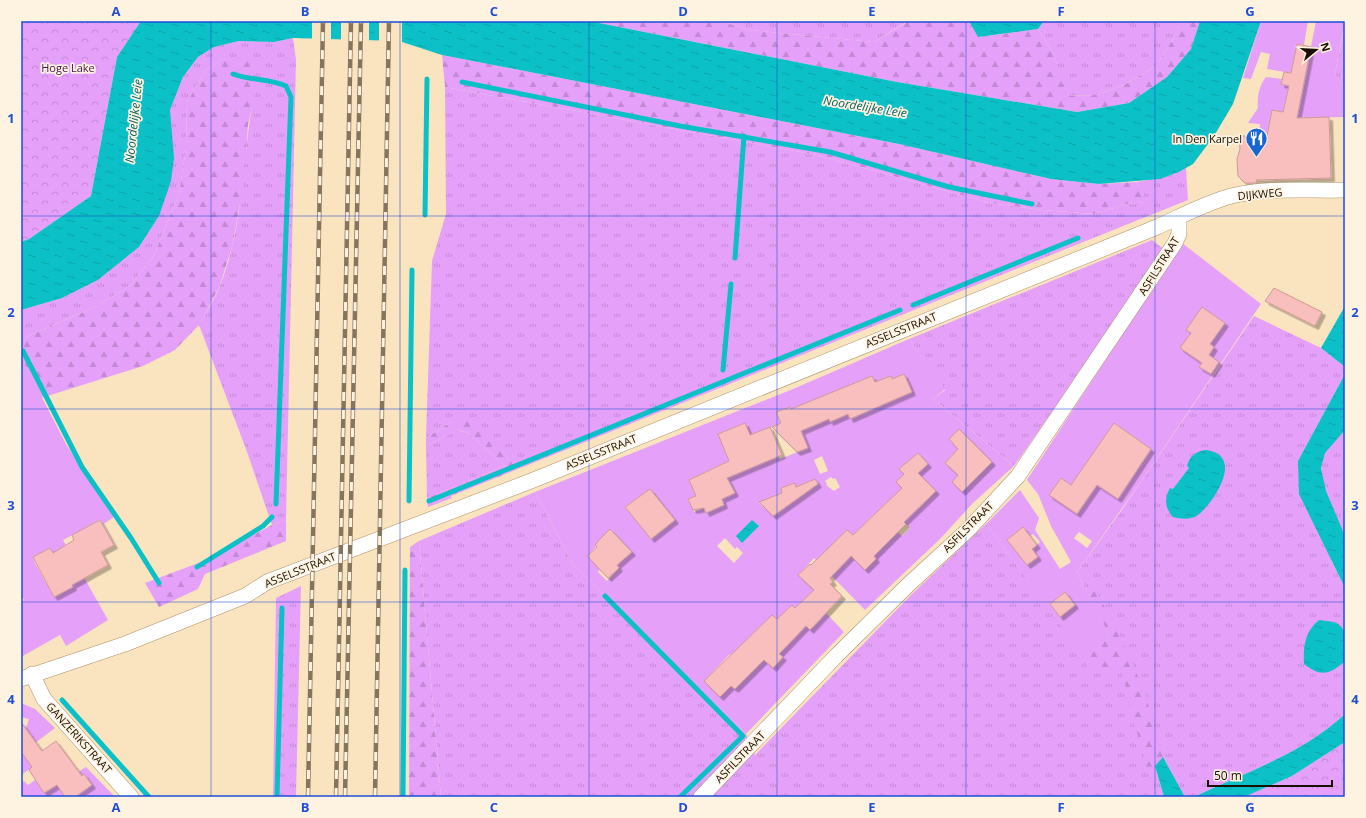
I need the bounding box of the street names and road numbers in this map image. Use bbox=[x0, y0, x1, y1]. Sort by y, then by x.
street label: DIJKWEG bbox=[1237, 184, 1283, 203]
street label: ASFILSTRAAT bbox=[1135, 234, 1183, 298]
street label: ASSELSSTRAAT bbox=[863, 308, 939, 351]
street label: ASSELSSTRAAT bbox=[563, 430, 639, 473]
street label: ASFILSTRAAT bbox=[939, 498, 996, 555]
street label: ASSELSSTRAAT bbox=[262, 548, 338, 591]
street label: GANZERIKSTRAAT bbox=[43, 699, 115, 777]
street label: ASFILSTRAAT bbox=[711, 728, 768, 786]

